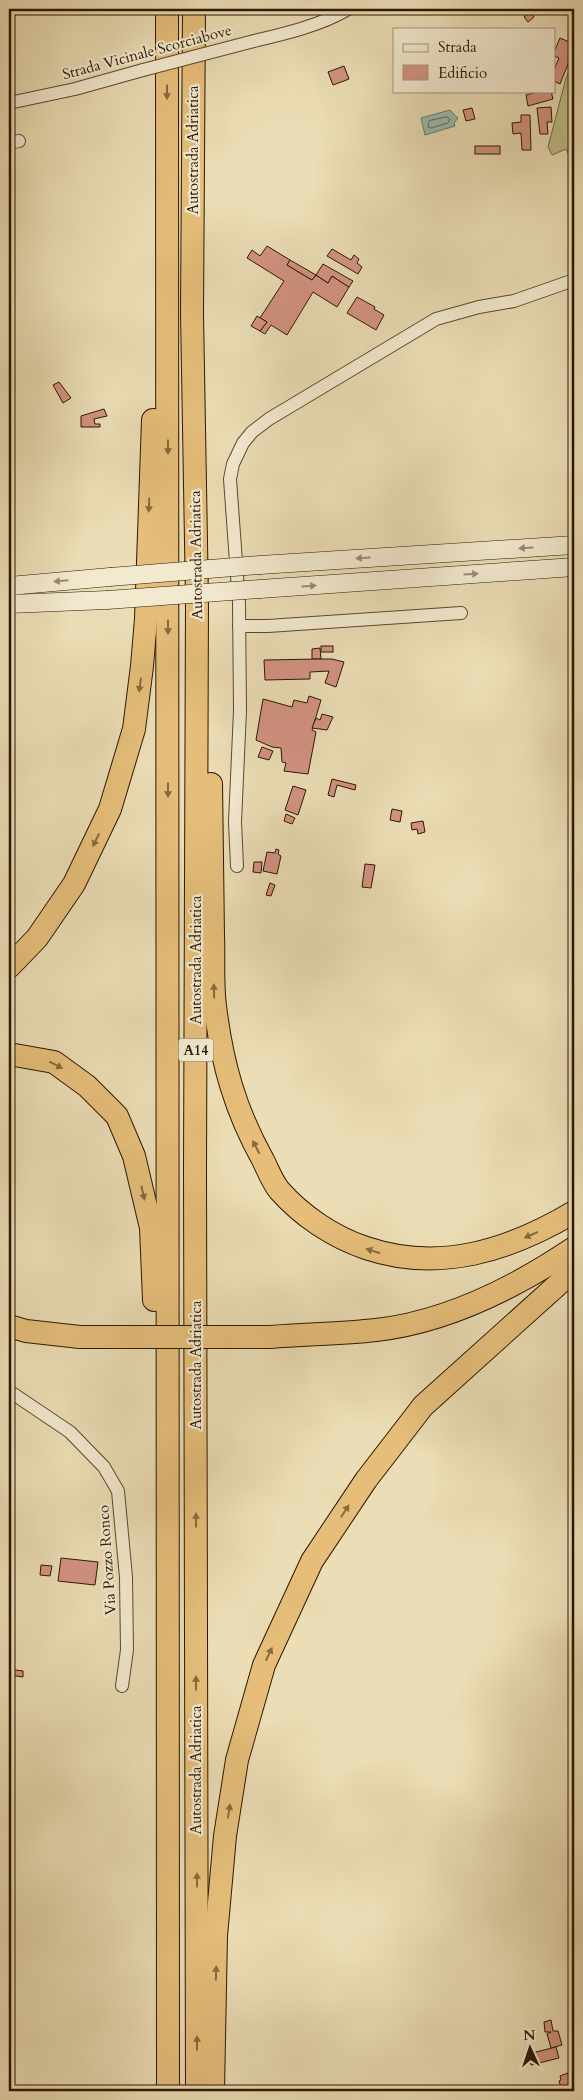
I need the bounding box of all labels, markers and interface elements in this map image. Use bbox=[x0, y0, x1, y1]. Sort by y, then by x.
street label: Strada Vicinale Scorciabove bbox=[60, 20, 234, 84]
legend bbox=[393, 28, 556, 92]
text: Strada bbox=[438, 37, 477, 57]
text: Edificio bbox=[438, 63, 487, 83]
one-way arrow bbox=[163, 85, 171, 101]
street label: Autostrada Adriatica bbox=[183, 85, 203, 215]
one-way arrow bbox=[164, 440, 172, 456]
street label: Autostrada Adriatica bbox=[185, 490, 207, 620]
one-way arrow bbox=[145, 498, 153, 514]
one-way arrow bbox=[517, 545, 533, 553]
one-way arrow bbox=[355, 555, 371, 563]
one-way arrow bbox=[463, 570, 479, 578]
one-way arrow bbox=[53, 578, 69, 586]
one-way arrow bbox=[301, 581, 317, 589]
one-way arrow bbox=[164, 620, 172, 636]
one-way arrow bbox=[136, 677, 144, 693]
one-way arrow bbox=[164, 782, 172, 798]
one-way arrow bbox=[91, 833, 99, 847]
street label: Autostrada Adriatica bbox=[186, 895, 206, 1025]
one-way arrow bbox=[210, 983, 218, 999]
road number: A14 bbox=[178, 1038, 214, 1062]
one-way arrow bbox=[48, 1060, 63, 1069]
one-way arrow bbox=[252, 1140, 260, 1154]
one-way arrow bbox=[139, 1186, 147, 1201]
one-way arrow bbox=[524, 1232, 538, 1240]
one-way arrow bbox=[366, 1247, 381, 1254]
street label: Autostrada Adriatica bbox=[186, 1300, 206, 1430]
street label: Via Pozzo Ronco bbox=[93, 1504, 121, 1616]
one-way arrow bbox=[341, 1504, 350, 1517]
one-way arrow bbox=[192, 1512, 200, 1528]
one-way arrow bbox=[265, 1647, 273, 1661]
one-way arrow bbox=[192, 1674, 200, 1690]
street label: Autostrada Adriatica bbox=[186, 1705, 206, 1835]
one-way arrow bbox=[225, 1802, 233, 1818]
one-way arrow bbox=[192, 1872, 200, 1888]
one-way arrow bbox=[212, 1964, 220, 1980]
north arrow bbox=[506, 2022, 556, 2072]
text: N bbox=[523, 2026, 536, 2045]
one-way arrow bbox=[193, 2034, 201, 2050]

